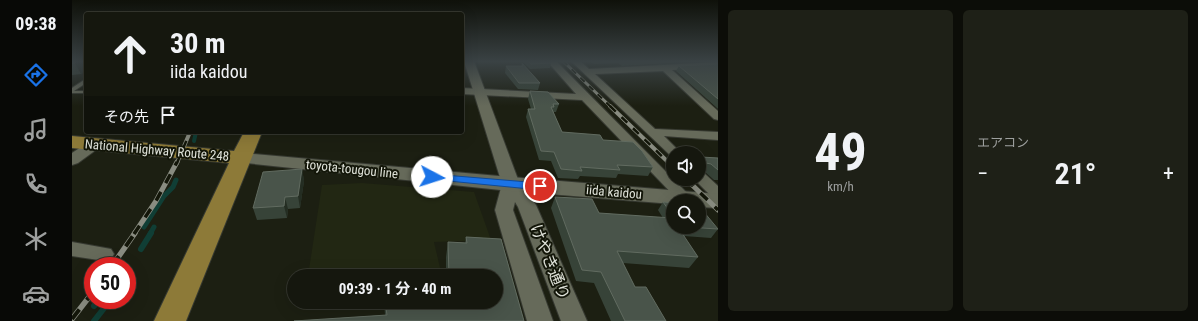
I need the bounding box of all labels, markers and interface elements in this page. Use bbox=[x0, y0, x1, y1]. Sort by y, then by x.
text: 09:38 bbox=[15, 13, 57, 34]
text: 30 m bbox=[170, 27, 226, 60]
icon: ahead bbox=[104, 28, 156, 80]
icon: directions bbox=[22, 61, 50, 89]
text: iida kaidou bbox=[170, 61, 247, 82]
icon: arrive bbox=[157, 104, 179, 126]
text: その先 bbox=[104, 108, 149, 126]
icon: music bbox=[22, 116, 50, 144]
text: 49 bbox=[814, 122, 867, 183]
text: エアコン bbox=[977, 135, 1029, 150]
street label: National Highway Route 248 bbox=[84, 136, 230, 164]
map controls bbox=[666, 146, 706, 234]
button: sound bbox=[666, 146, 706, 186]
position arrow bbox=[411, 156, 453, 198]
text: 21° bbox=[1055, 156, 1097, 191]
street label: toyota-tougou line bbox=[305, 157, 399, 181]
text: − bbox=[977, 161, 988, 186]
text: + bbox=[1163, 161, 1174, 186]
pin bbox=[523, 169, 557, 203]
icon: phone bbox=[22, 170, 50, 198]
icon: arrive bbox=[529, 175, 551, 197]
text: km/h bbox=[827, 179, 854, 194]
street label: iida kaidou bbox=[585, 182, 643, 202]
button: search bbox=[666, 194, 706, 234]
street label: けやき通り bbox=[526, 221, 574, 303]
icon: climate bbox=[22, 225, 50, 253]
speed limit sign: 50 bbox=[84, 257, 136, 309]
icon: car bbox=[22, 280, 50, 308]
text: 09:39 · 1 分 · 40 m bbox=[339, 280, 451, 298]

